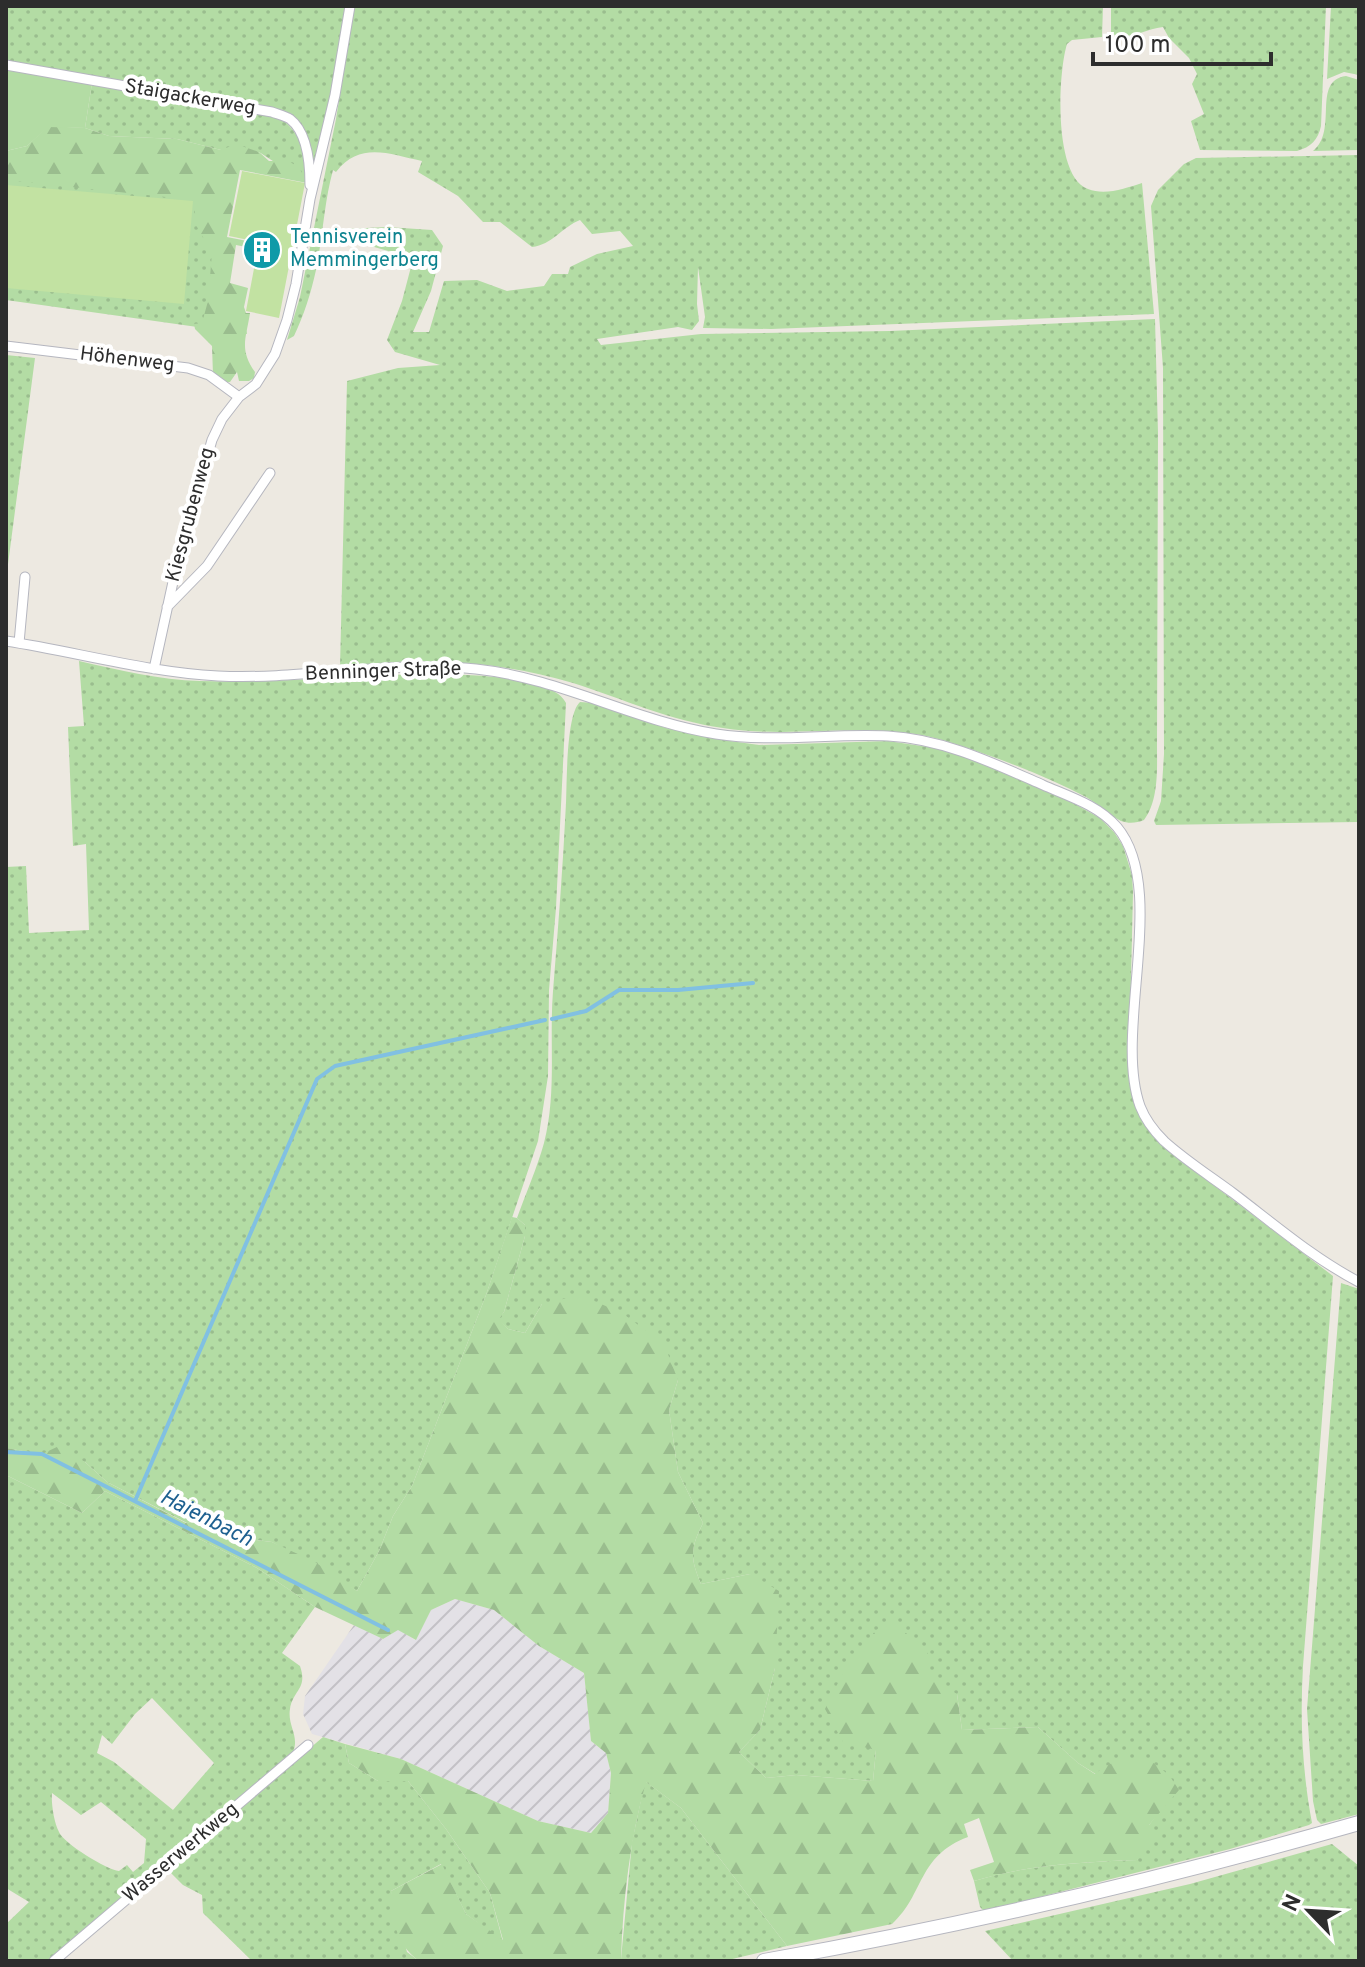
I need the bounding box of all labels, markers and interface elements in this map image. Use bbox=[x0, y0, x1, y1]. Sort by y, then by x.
scale bar bbox=[1093, 16, 1271, 66]
text: 100 m bbox=[1105, 31, 1171, 61]
street label: Staigackerweg bbox=[123, 74, 257, 122]
place label: Tennisverein Memmingerberg bbox=[290, 225, 439, 274]
building icon: Tennisverein Memmingerberg bbox=[241, 229, 283, 271]
street label: Höhenweg bbox=[78, 341, 176, 379]
street label: Kiesgrubenweg bbox=[161, 445, 221, 585]
street label: Benninger Straße bbox=[304, 656, 462, 688]
water label: Haienbach bbox=[155, 1484, 257, 1554]
street label: Wasserwerkweg bbox=[118, 1797, 244, 1909]
north arrow bbox=[1269, 1871, 1349, 1951]
text: N bbox=[1278, 1891, 1309, 1916]

